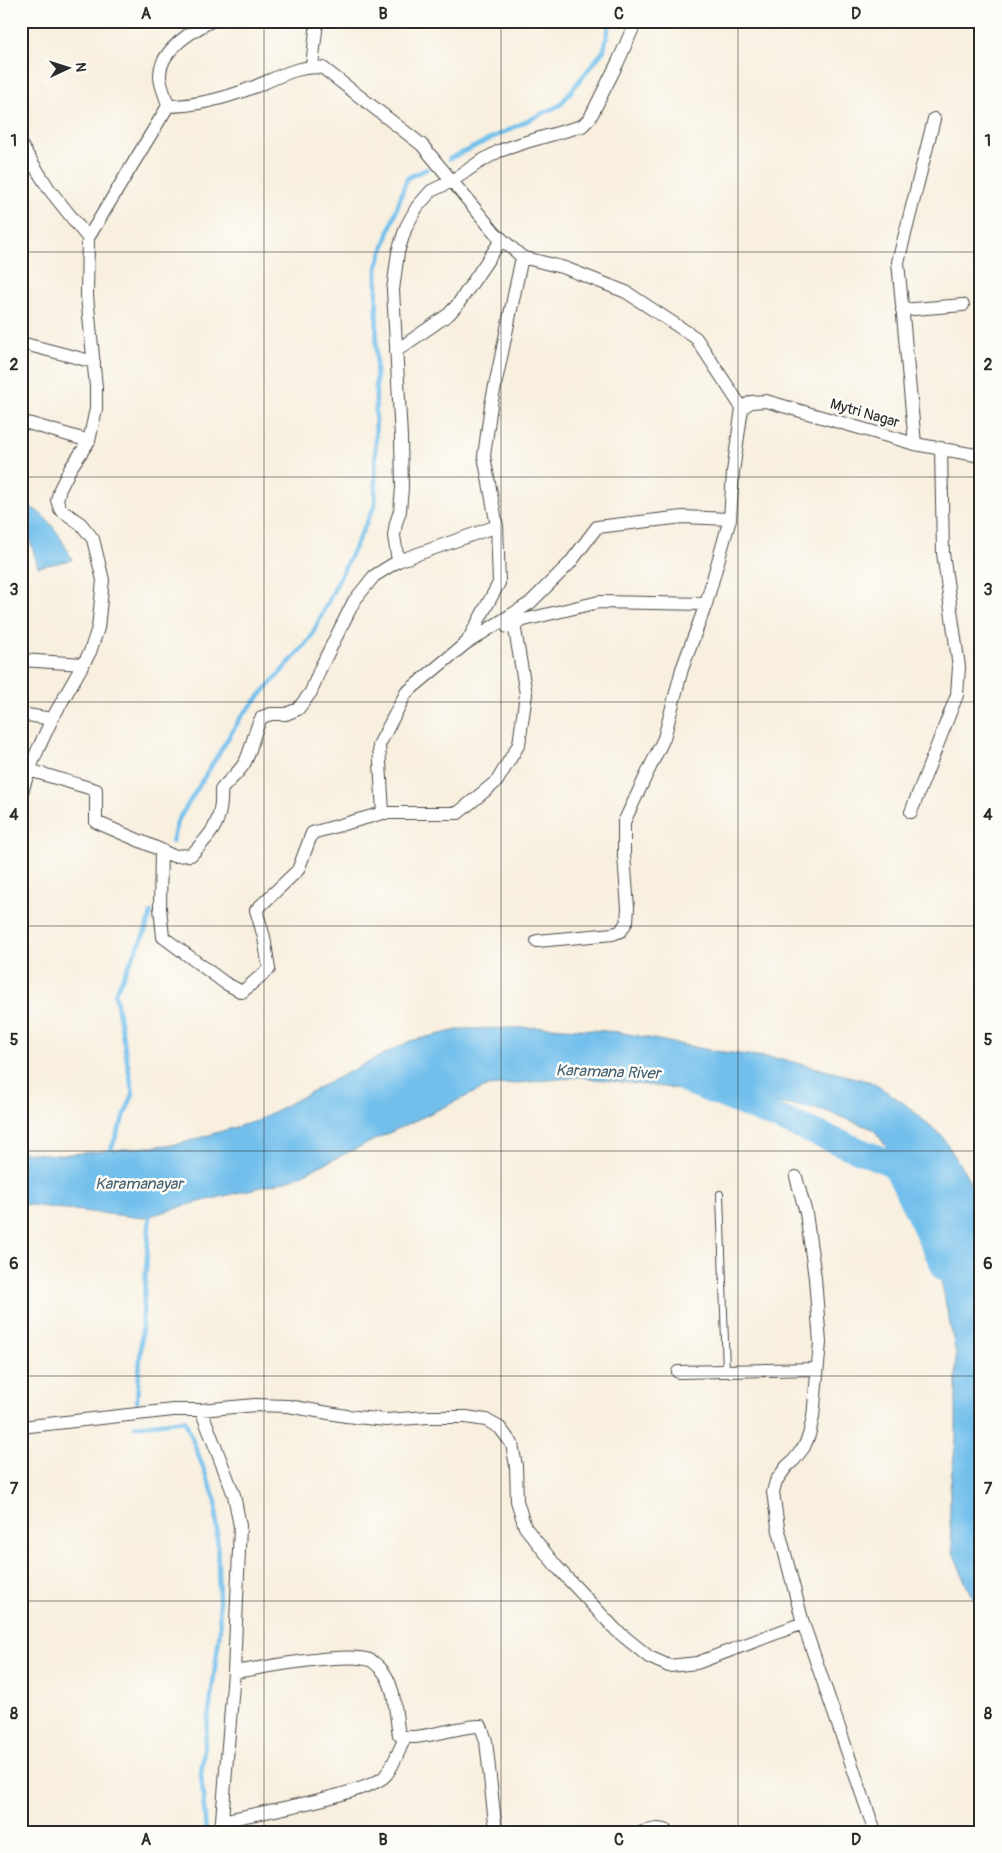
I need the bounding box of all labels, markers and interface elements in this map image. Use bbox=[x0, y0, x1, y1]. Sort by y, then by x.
text: A bbox=[141, 4, 152, 24]
text: B bbox=[378, 4, 388, 24]
text: C bbox=[614, 4, 624, 24]
text: D bbox=[851, 4, 861, 24]
north arrow bbox=[42, 42, 92, 92]
text: N bbox=[72, 62, 89, 72]
text: 1 bbox=[11, 131, 17, 151]
text: 1 bbox=[985, 131, 991, 151]
text: 2 bbox=[10, 355, 19, 375]
text: 2 bbox=[984, 355, 993, 375]
street label: Mytri Nagar bbox=[828, 394, 902, 433]
text: 3 bbox=[10, 580, 19, 600]
text: 3 bbox=[984, 580, 993, 600]
text: 4 bbox=[9, 805, 19, 825]
text: 4 bbox=[983, 805, 993, 825]
text: 5 bbox=[10, 1030, 19, 1050]
text: 5 bbox=[984, 1030, 993, 1050]
water label: Karamana River bbox=[555, 1060, 663, 1084]
water label: Karamanayar bbox=[95, 1174, 185, 1194]
text: 6 bbox=[9, 1254, 19, 1274]
text: 6 bbox=[983, 1254, 993, 1274]
text: 7 bbox=[10, 1479, 19, 1499]
text: 7 bbox=[984, 1479, 993, 1499]
text: 8 bbox=[10, 1704, 18, 1724]
text: 8 bbox=[984, 1704, 992, 1724]
text: A bbox=[141, 1830, 152, 1850]
text: B bbox=[378, 1830, 388, 1850]
text: C bbox=[614, 1830, 624, 1850]
text: D bbox=[851, 1830, 861, 1850]

